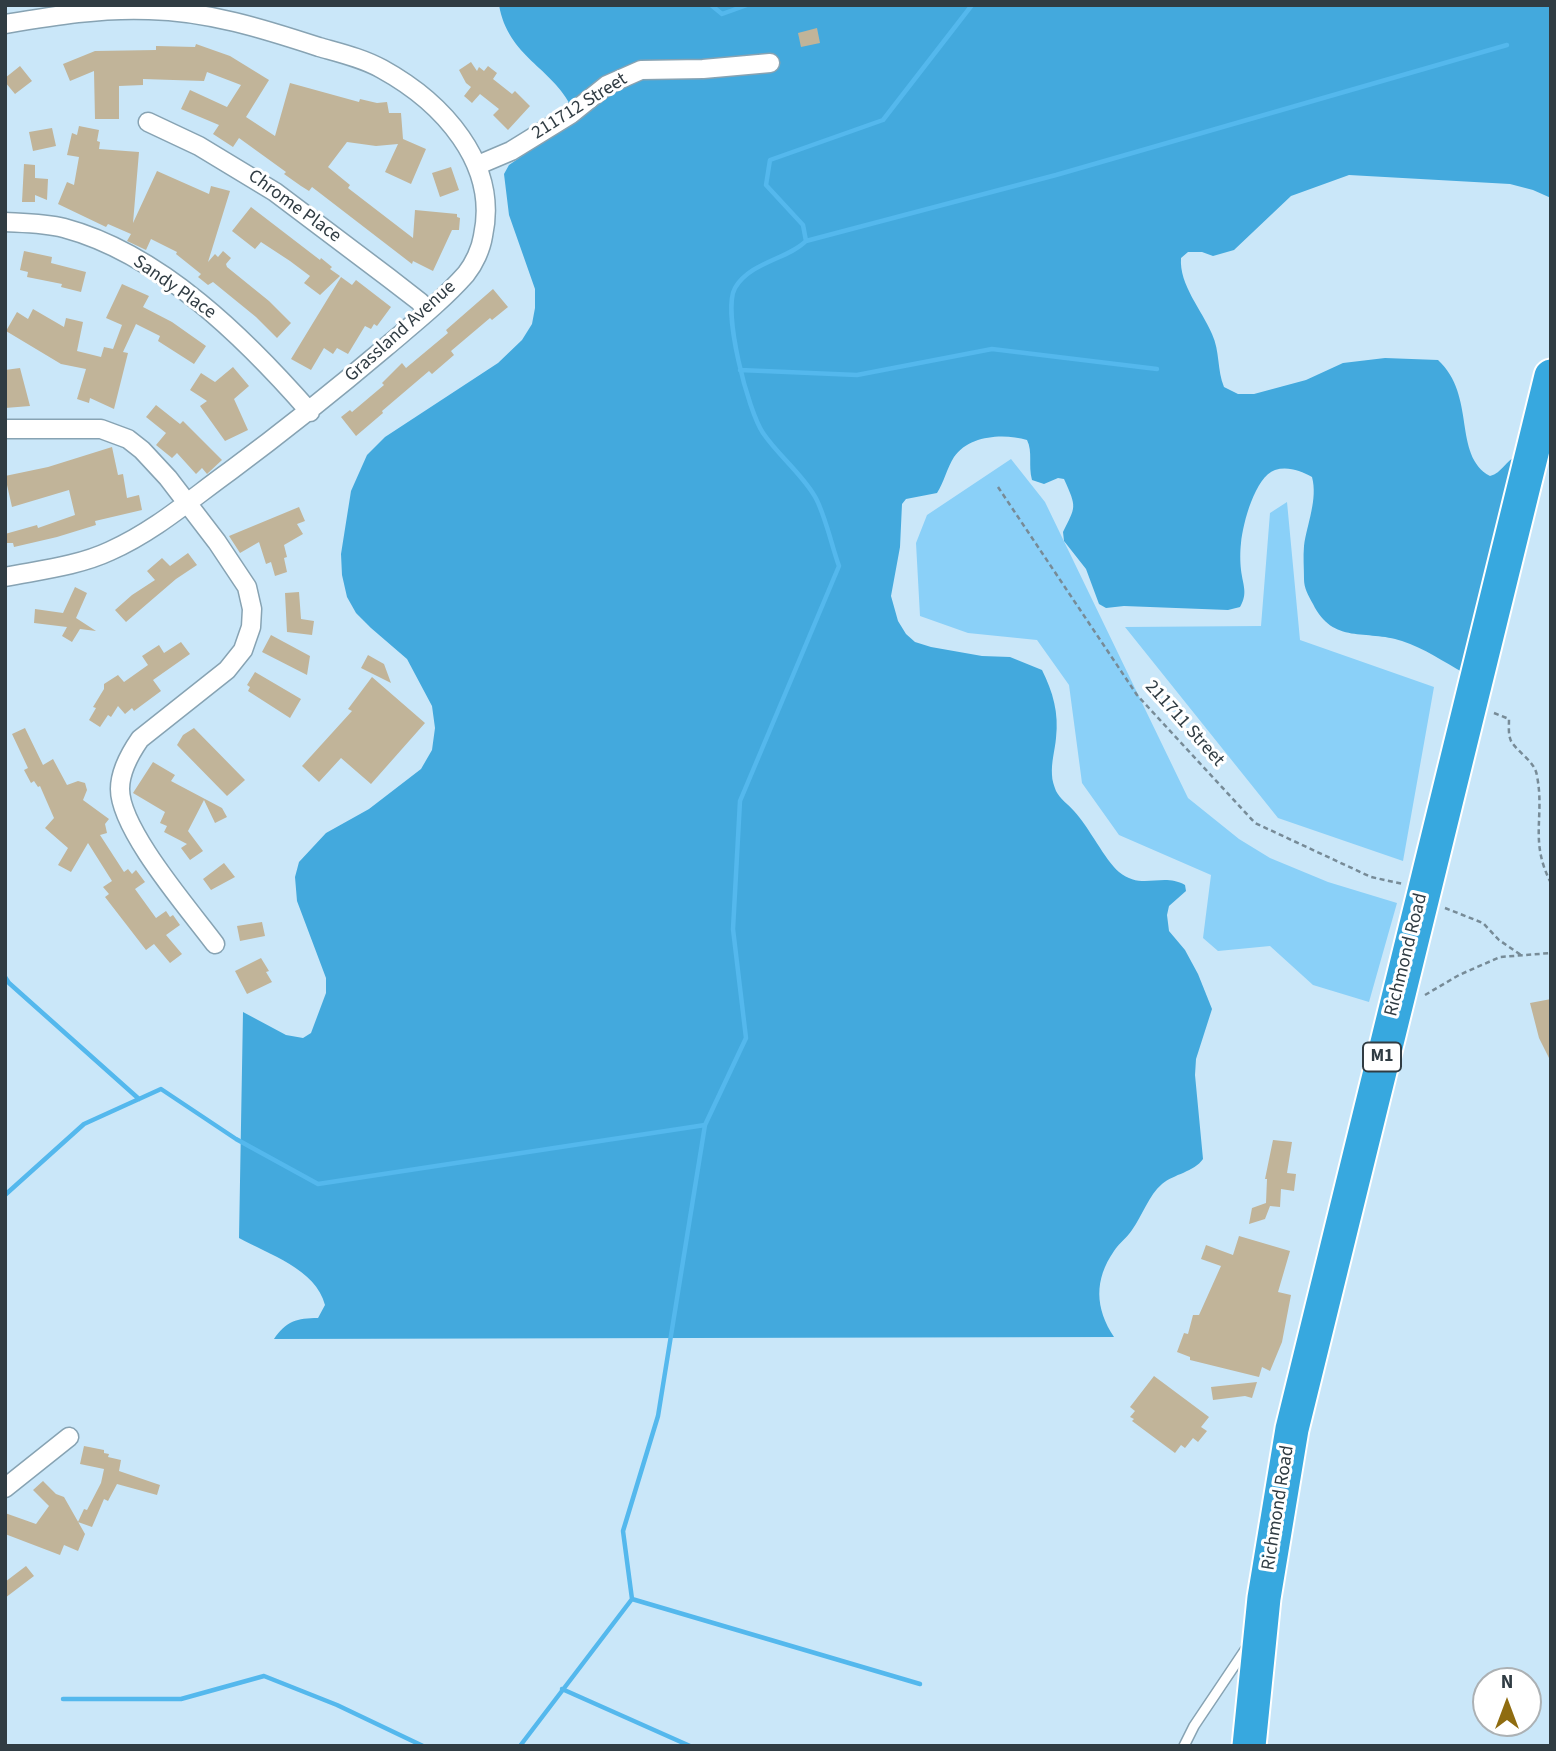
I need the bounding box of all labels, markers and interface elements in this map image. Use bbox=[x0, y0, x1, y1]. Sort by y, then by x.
street label: 211712 Street bbox=[528, 69, 632, 145]
street label: Chrome Place bbox=[243, 166, 345, 248]
street label: Sandy Place bbox=[128, 251, 220, 325]
street label: Grassland Avenue bbox=[341, 276, 461, 388]
street label: 211711 Street bbox=[1139, 676, 1229, 772]
street label: Richmond Road bbox=[1381, 891, 1433, 1019]
road number: M1 bbox=[1363, 1042, 1401, 1072]
street label: Richmond Road bbox=[1258, 1444, 1300, 1572]
north arrow bbox=[1472, 1667, 1542, 1737]
text: N bbox=[1501, 1669, 1513, 1696]

